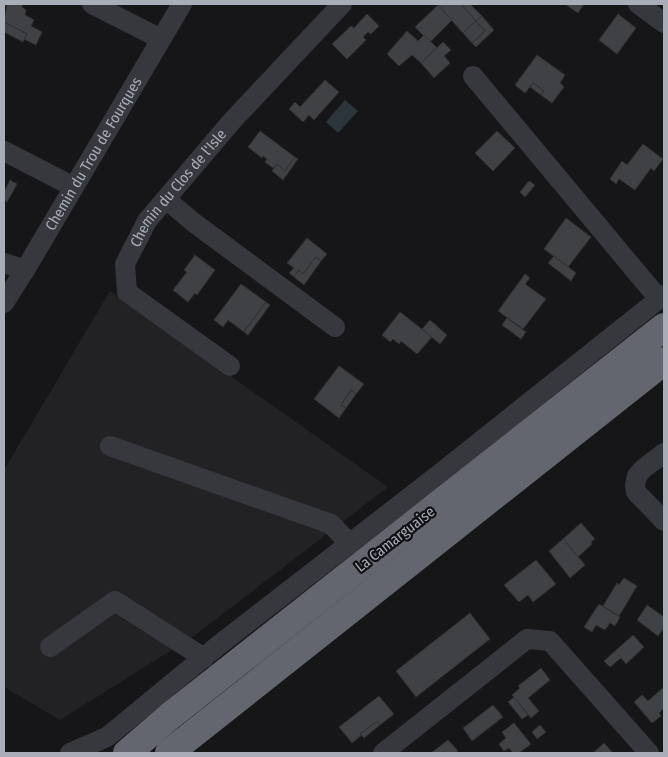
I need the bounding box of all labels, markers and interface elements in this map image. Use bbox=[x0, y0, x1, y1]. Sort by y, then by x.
street label: Chemin du Trou de Fourques bbox=[41, 74, 146, 234]
street label: Chemin du Clos de l'Isle bbox=[126, 126, 230, 250]
street label: La Camarguaise bbox=[352, 502, 438, 576]

